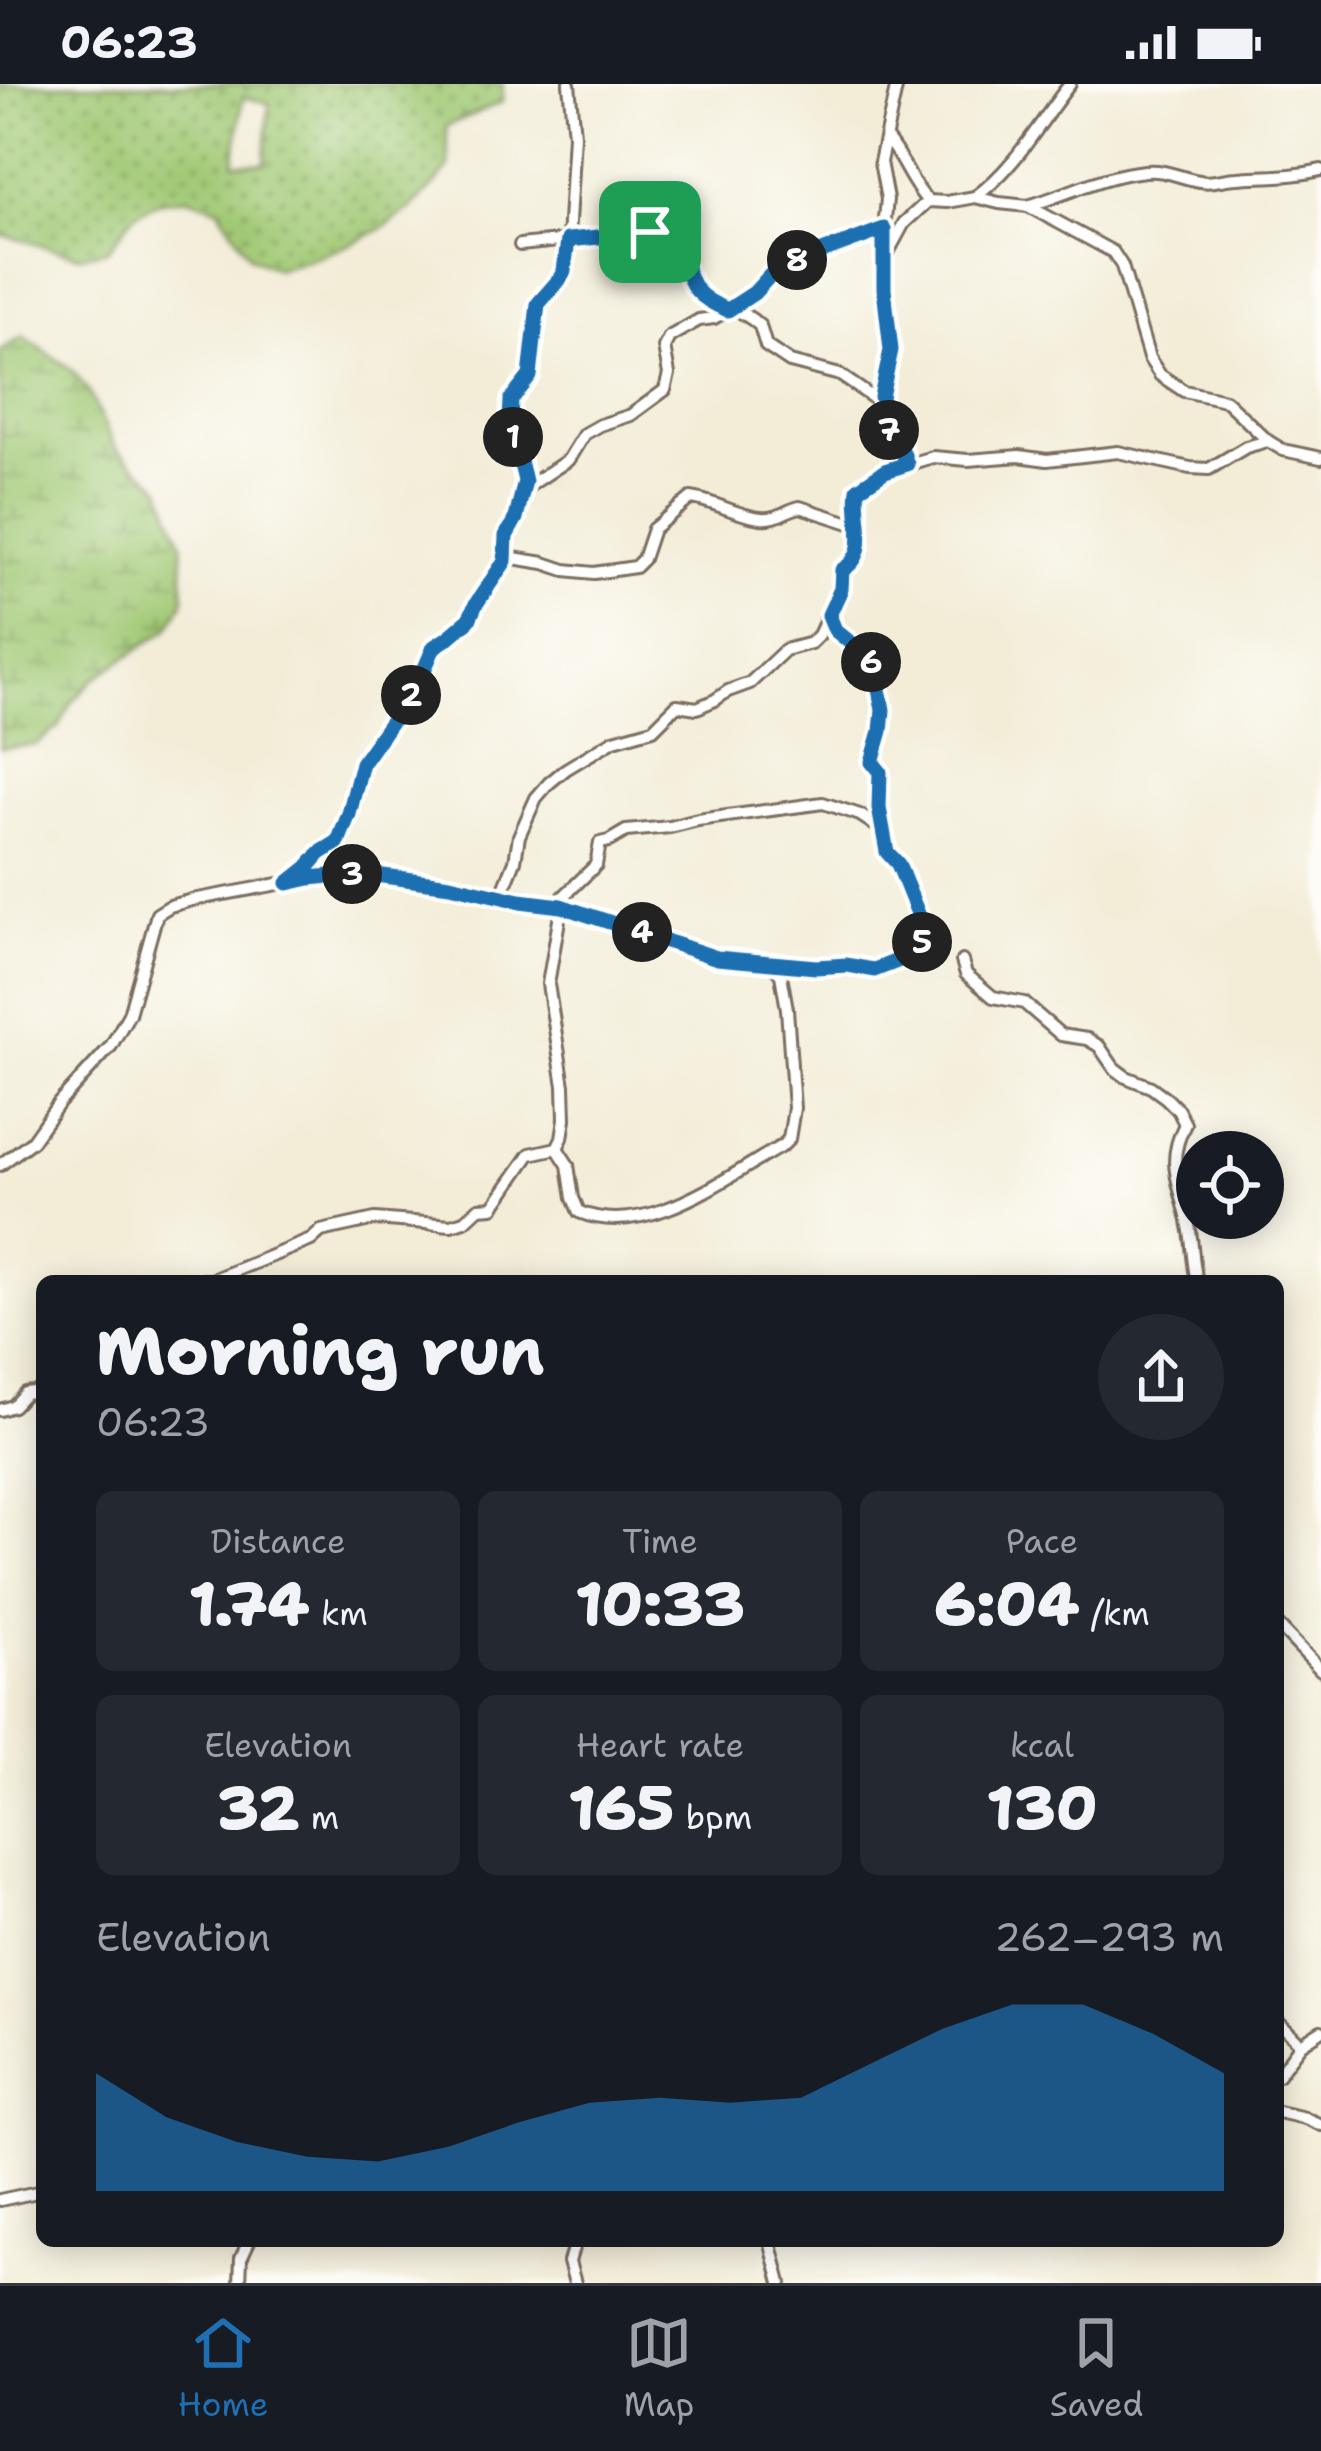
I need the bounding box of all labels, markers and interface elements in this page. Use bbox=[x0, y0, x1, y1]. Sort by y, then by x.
text: 06:23 bbox=[60, 12, 198, 72]
pin bbox=[599, 181, 701, 283]
icon: arrive bbox=[617, 199, 683, 265]
pin: 8 bbox=[767, 230, 827, 290]
text: 8 bbox=[785, 237, 809, 282]
pin: 7 bbox=[859, 400, 919, 460]
pin: 1 bbox=[483, 407, 543, 467]
text: 7 bbox=[877, 407, 901, 452]
text: 1 bbox=[505, 414, 521, 459]
pin: 6 bbox=[841, 632, 901, 692]
text: 6 bbox=[859, 639, 883, 684]
pin: 2 bbox=[381, 665, 441, 725]
text: 2 bbox=[399, 672, 423, 717]
pin: 3 bbox=[322, 844, 382, 904]
text: 3 bbox=[340, 851, 364, 896]
pin: 4 bbox=[612, 902, 672, 962]
text: 4 bbox=[630, 909, 654, 954]
pin: 5 bbox=[892, 912, 952, 972]
text: 5 bbox=[912, 919, 932, 964]
map controls bbox=[1176, 1131, 1284, 1239]
button: locate bbox=[1176, 1131, 1284, 1239]
text: Morning run bbox=[96, 1307, 545, 1395]
button: share bbox=[1098, 1314, 1224, 1440]
text: 06:23 bbox=[96, 1396, 210, 1448]
text: Distance bbox=[210, 1519, 346, 1564]
text: Time bbox=[622, 1519, 698, 1564]
text: Pace bbox=[1006, 1519, 1078, 1564]
text: 1.74 bbox=[188, 1564, 310, 1644]
text: 10:33 bbox=[575, 1564, 745, 1644]
text: 6:04 bbox=[934, 1564, 1080, 1644]
text: km bbox=[310, 1591, 368, 1636]
text: /km bbox=[1080, 1591, 1150, 1636]
text: Elevation bbox=[204, 1723, 352, 1768]
text: Heart rate bbox=[576, 1723, 744, 1768]
text: kcal bbox=[1010, 1723, 1074, 1768]
text: 32 bbox=[217, 1768, 299, 1848]
text: 165 bbox=[568, 1768, 674, 1848]
text: 130 bbox=[986, 1768, 1098, 1848]
text: m bbox=[299, 1795, 339, 1840]
text: bpm bbox=[674, 1795, 752, 1840]
text: Elevation bbox=[96, 1911, 271, 1963]
text: 262–293 m bbox=[994, 1911, 1224, 1963]
tab: Home bbox=[178, 2310, 268, 2427]
tab: Map bbox=[624, 2310, 694, 2427]
tab: Saved bbox=[1050, 2310, 1143, 2427]

